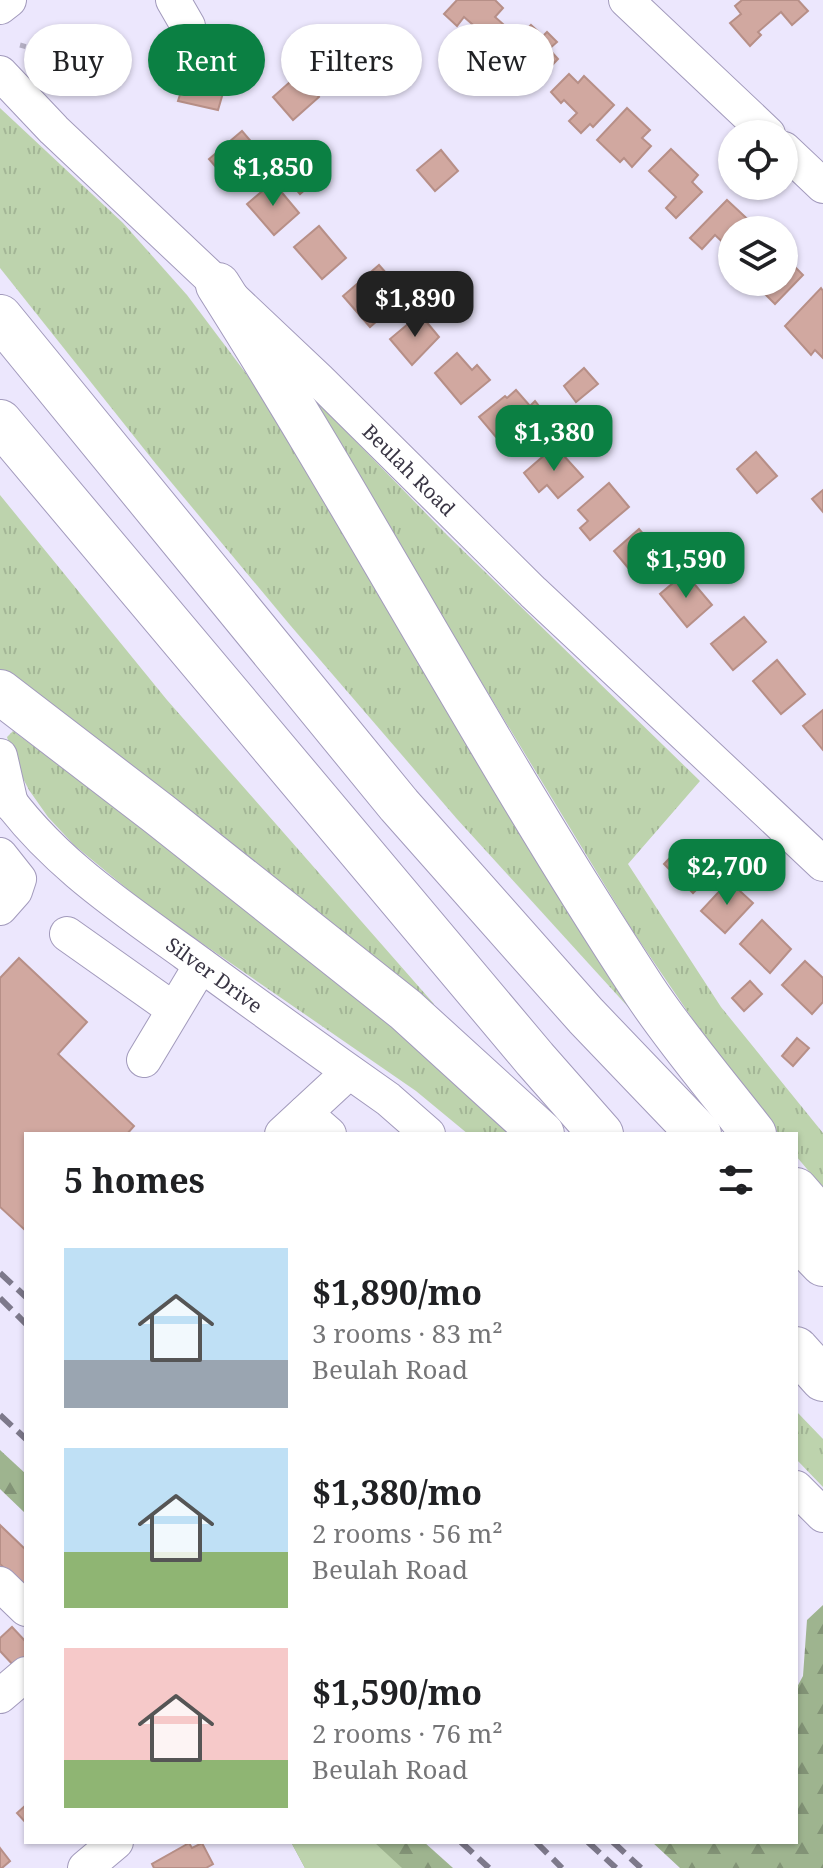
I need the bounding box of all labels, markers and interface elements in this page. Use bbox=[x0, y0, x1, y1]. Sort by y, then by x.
chip: Buy bbox=[24, 24, 132, 96]
chip: Rent bbox=[148, 24, 265, 96]
chip: Filters bbox=[281, 24, 422, 96]
chip: New bbox=[438, 24, 554, 96]
map controls bbox=[718, 120, 798, 296]
button: locate bbox=[718, 120, 798, 200]
pin: $1,850 bbox=[208, 140, 338, 208]
text: $1,850 bbox=[232, 148, 314, 184]
button: layers bbox=[718, 216, 798, 296]
pin: $1,890 bbox=[350, 271, 480, 339]
text: $1,890 bbox=[374, 279, 456, 315]
pin: $1,380 bbox=[489, 405, 619, 473]
text: $1,380 bbox=[513, 413, 595, 449]
street label: Beulah Road bbox=[357, 418, 462, 521]
pin: $1,590 bbox=[621, 532, 751, 600]
text: $1,590 bbox=[645, 540, 727, 576]
pin: $2,700 bbox=[662, 839, 792, 907]
text: $2,700 bbox=[686, 847, 768, 883]
street label: Silver Drive bbox=[161, 931, 268, 1019]
text: 5 homes bbox=[64, 1157, 205, 1203]
icon: filters bbox=[714, 1158, 758, 1202]
text: $1,890/mo bbox=[312, 1269, 482, 1315]
icon: home bbox=[128, 1280, 224, 1376]
text: 3 rooms · 83 m² bbox=[312, 1315, 503, 1351]
text: Beulah Road bbox=[312, 1351, 468, 1387]
text: $1,380/mo bbox=[312, 1469, 482, 1515]
icon: home bbox=[128, 1480, 224, 1576]
text: 2 rooms · 56 m² bbox=[312, 1515, 503, 1551]
text: Beulah Road bbox=[312, 1551, 468, 1587]
text: $1,590/mo bbox=[312, 1669, 482, 1715]
icon: home bbox=[128, 1680, 224, 1776]
text: 2 rooms · 76 m² bbox=[312, 1715, 503, 1751]
text: Beulah Road bbox=[312, 1751, 468, 1787]

